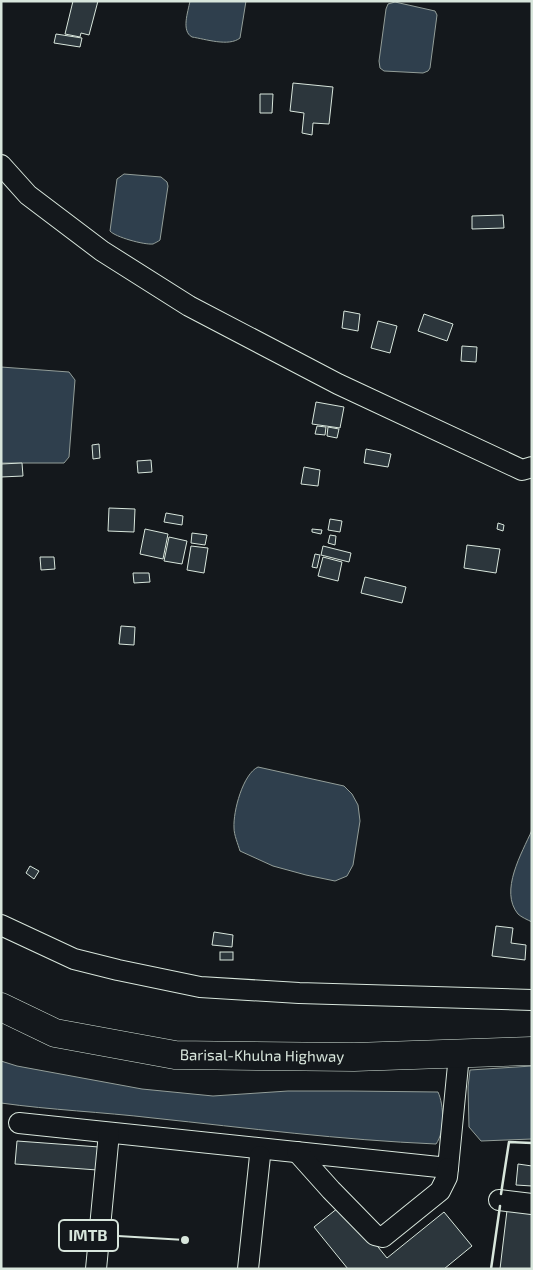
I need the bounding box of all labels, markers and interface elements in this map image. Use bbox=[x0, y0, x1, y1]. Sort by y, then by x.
street label: Barisal-Khulna Highway bbox=[180, 1045, 344, 1065]
callout: IMTB bbox=[59, 1220, 118, 1251]
text: IMTB bbox=[68, 1225, 108, 1244]

